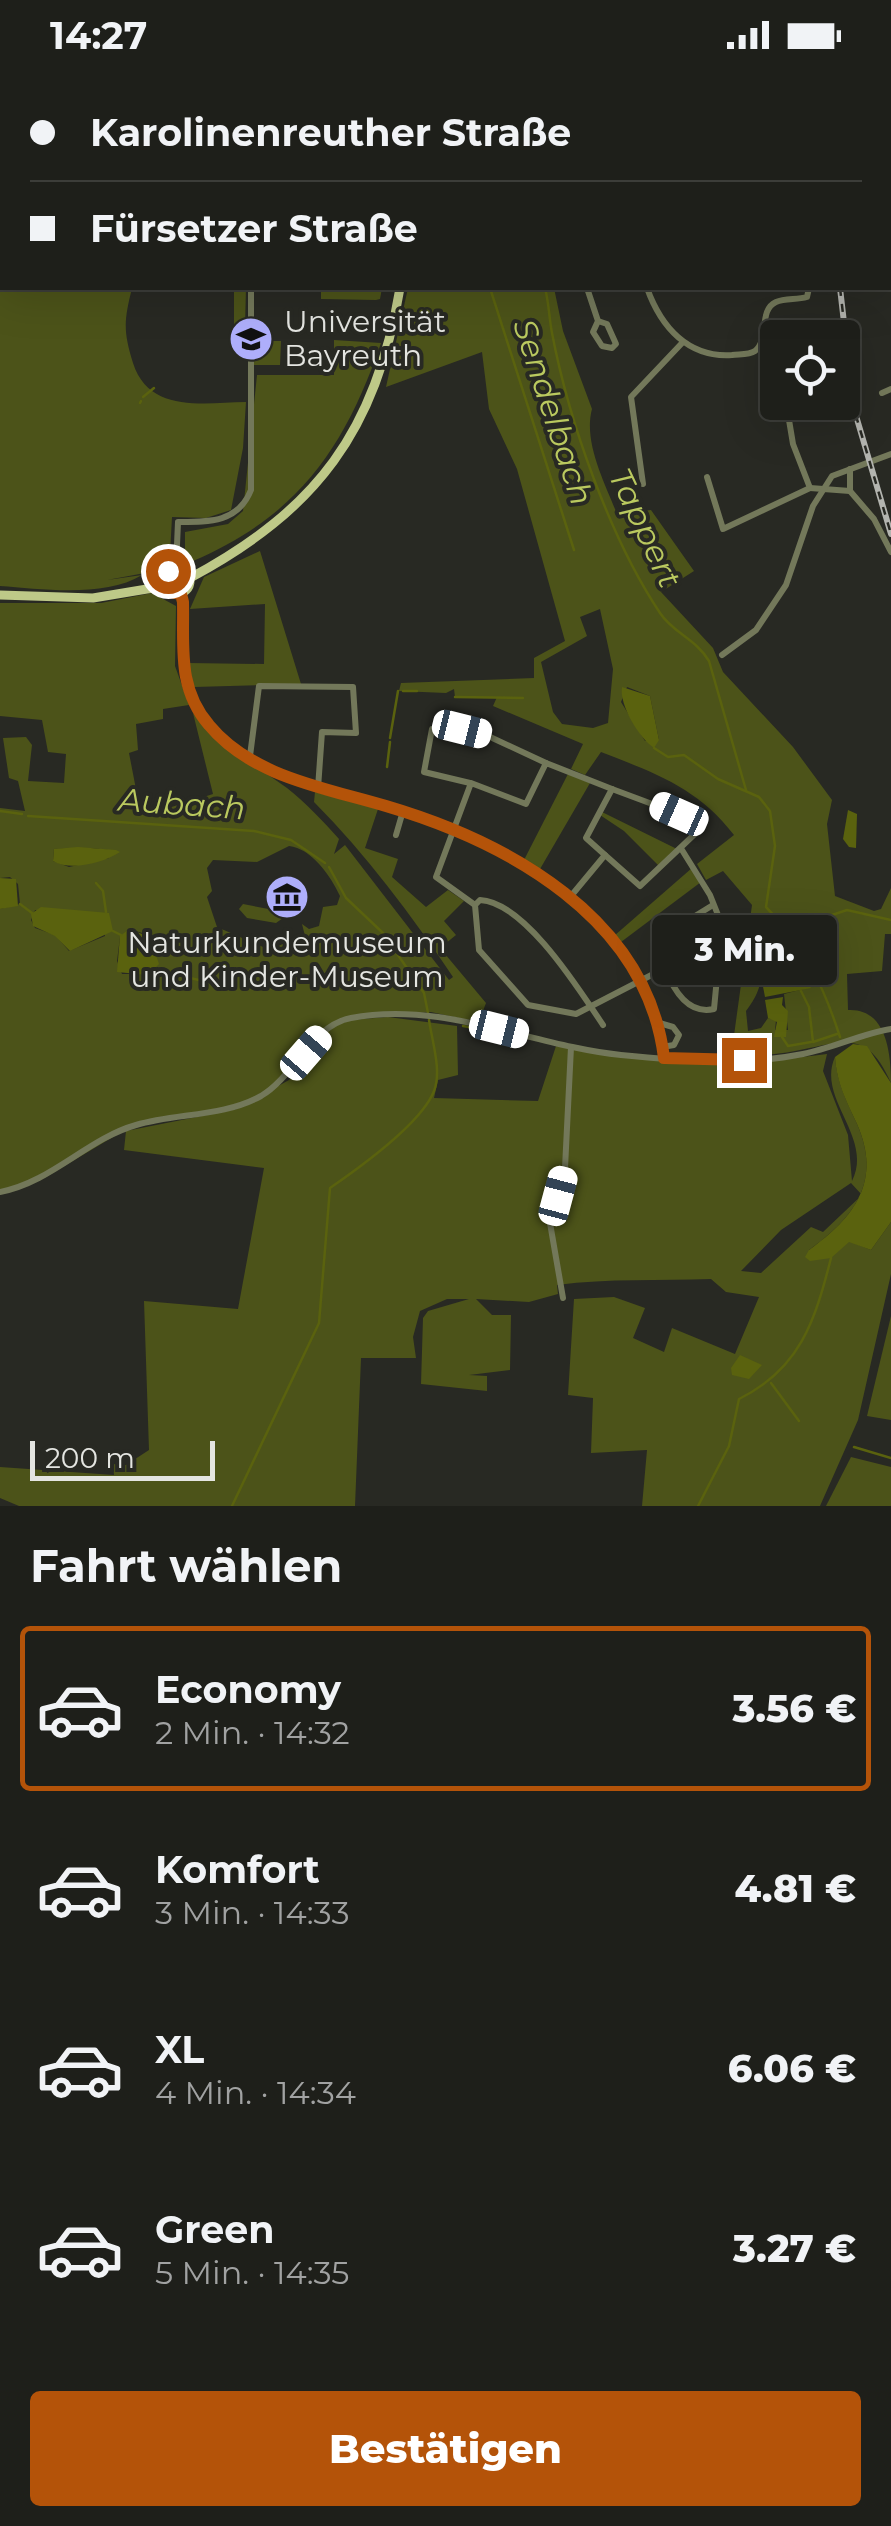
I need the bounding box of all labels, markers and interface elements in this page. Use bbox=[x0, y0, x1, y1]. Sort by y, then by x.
text: 14:27 bbox=[50, 12, 147, 59]
text: Karolinenreuther Straße bbox=[90, 109, 571, 156]
text: Fürsetzer Straße bbox=[90, 205, 418, 252]
place label: Universität Bayreuth bbox=[284, 303, 446, 374]
water label: Sendelbach bbox=[505, 314, 602, 510]
school or university icon: Universität Bayreuth bbox=[228, 316, 274, 362]
map controls bbox=[760, 320, 860, 420]
button: locate bbox=[760, 320, 860, 420]
water label: Tappert bbox=[601, 462, 690, 594]
route start bbox=[146, 549, 191, 594]
car bbox=[429, 707, 495, 751]
water label: Aubach bbox=[115, 779, 247, 827]
car bbox=[645, 788, 713, 840]
museum icon: Naturkundemuseum und Kinder-Museum bbox=[264, 874, 310, 920]
callout: 3 Min. bbox=[652, 915, 836, 985]
place label: Naturkundemuseum und Kinder-Museum bbox=[127, 924, 447, 995]
text: 3 Min. bbox=[694, 930, 795, 969]
car bbox=[466, 1007, 532, 1051]
car bbox=[275, 1021, 337, 1085]
route end bbox=[722, 1038, 767, 1083]
car bbox=[536, 1163, 580, 1229]
scale bar bbox=[30, 1436, 215, 1480]
text: 200 m bbox=[45, 1441, 135, 1475]
text: Fahrt wählen bbox=[30, 1538, 342, 1593]
icon: car bbox=[35, 1664, 125, 1754]
text: Economy bbox=[155, 1666, 341, 1713]
text: 3.56 € bbox=[732, 1685, 856, 1732]
text: 2 Min. · 14:32 bbox=[155, 1713, 350, 1752]
icon: car bbox=[35, 1844, 125, 1934]
text: Komfort bbox=[155, 1846, 320, 1893]
text: 4.81 € bbox=[735, 1865, 856, 1912]
text: 3 Min. · 14:33 bbox=[155, 1893, 349, 1932]
icon: car bbox=[35, 2024, 125, 2114]
text: XL bbox=[155, 2026, 204, 2073]
text: 6.06 € bbox=[728, 2045, 856, 2092]
text: 4 Min. · 14:34 bbox=[155, 2073, 356, 2112]
icon: car bbox=[35, 2204, 125, 2294]
text: Green bbox=[155, 2206, 275, 2253]
text: 3.27 € bbox=[733, 2225, 856, 2272]
text: 5 Min. · 14:35 bbox=[155, 2253, 349, 2292]
button: Bestätigen bbox=[30, 2391, 861, 2506]

